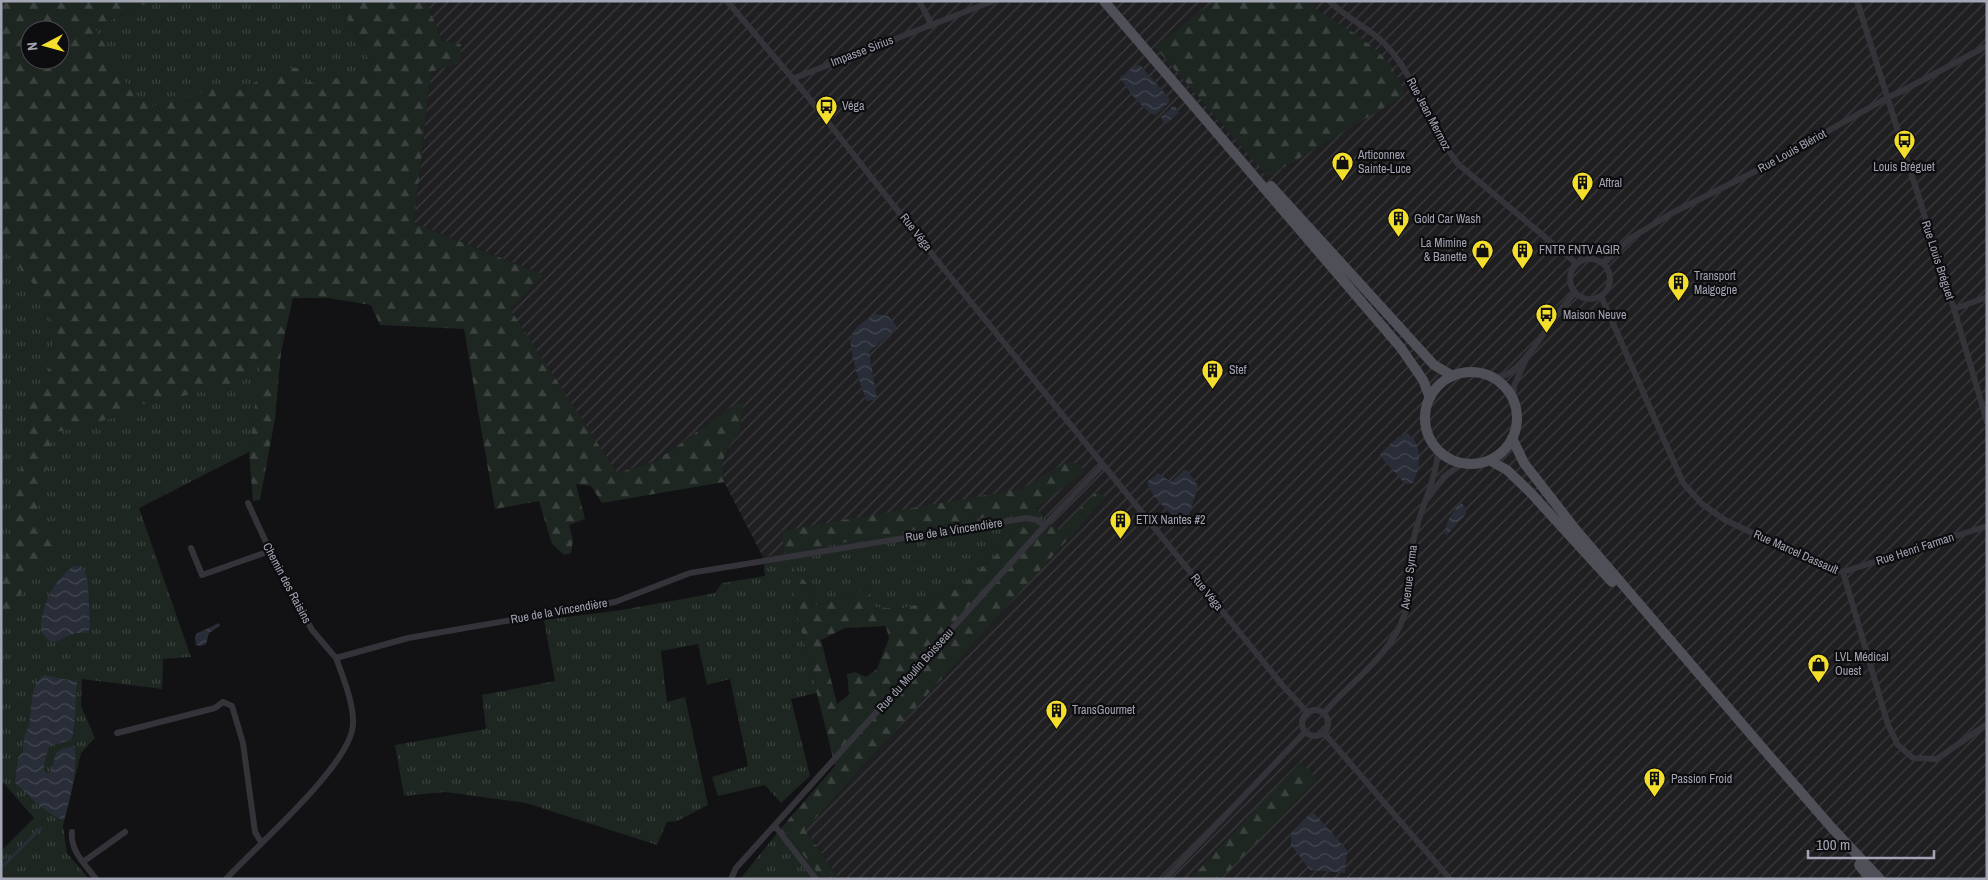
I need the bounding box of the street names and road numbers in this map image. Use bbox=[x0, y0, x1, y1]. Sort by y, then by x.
street label: Impasse Sirius bbox=[828, 32, 896, 70]
street label: Rue Jean Mermoz bbox=[1403, 75, 1455, 153]
street label: Rue Louis Blériot bbox=[1755, 125, 1829, 176]
street label: Rue Véga bbox=[896, 210, 936, 254]
street label: Rue Louis Bréguet bbox=[1918, 219, 1958, 302]
street label: Rue de la Vincendière bbox=[904, 514, 1004, 546]
street label: Rue Marcel Dassault bbox=[1751, 526, 1841, 578]
street label: Rue Henri Farman bbox=[1874, 529, 1956, 569]
street label: Chemin des Raisins bbox=[259, 540, 315, 626]
street label: Avenue Syrma bbox=[1397, 544, 1421, 611]
street label: Rue Véga bbox=[1187, 570, 1227, 614]
street label: Rue de la Vincendière bbox=[509, 595, 609, 627]
street label: Rue du Moulin Boisseau bbox=[873, 625, 957, 715]

